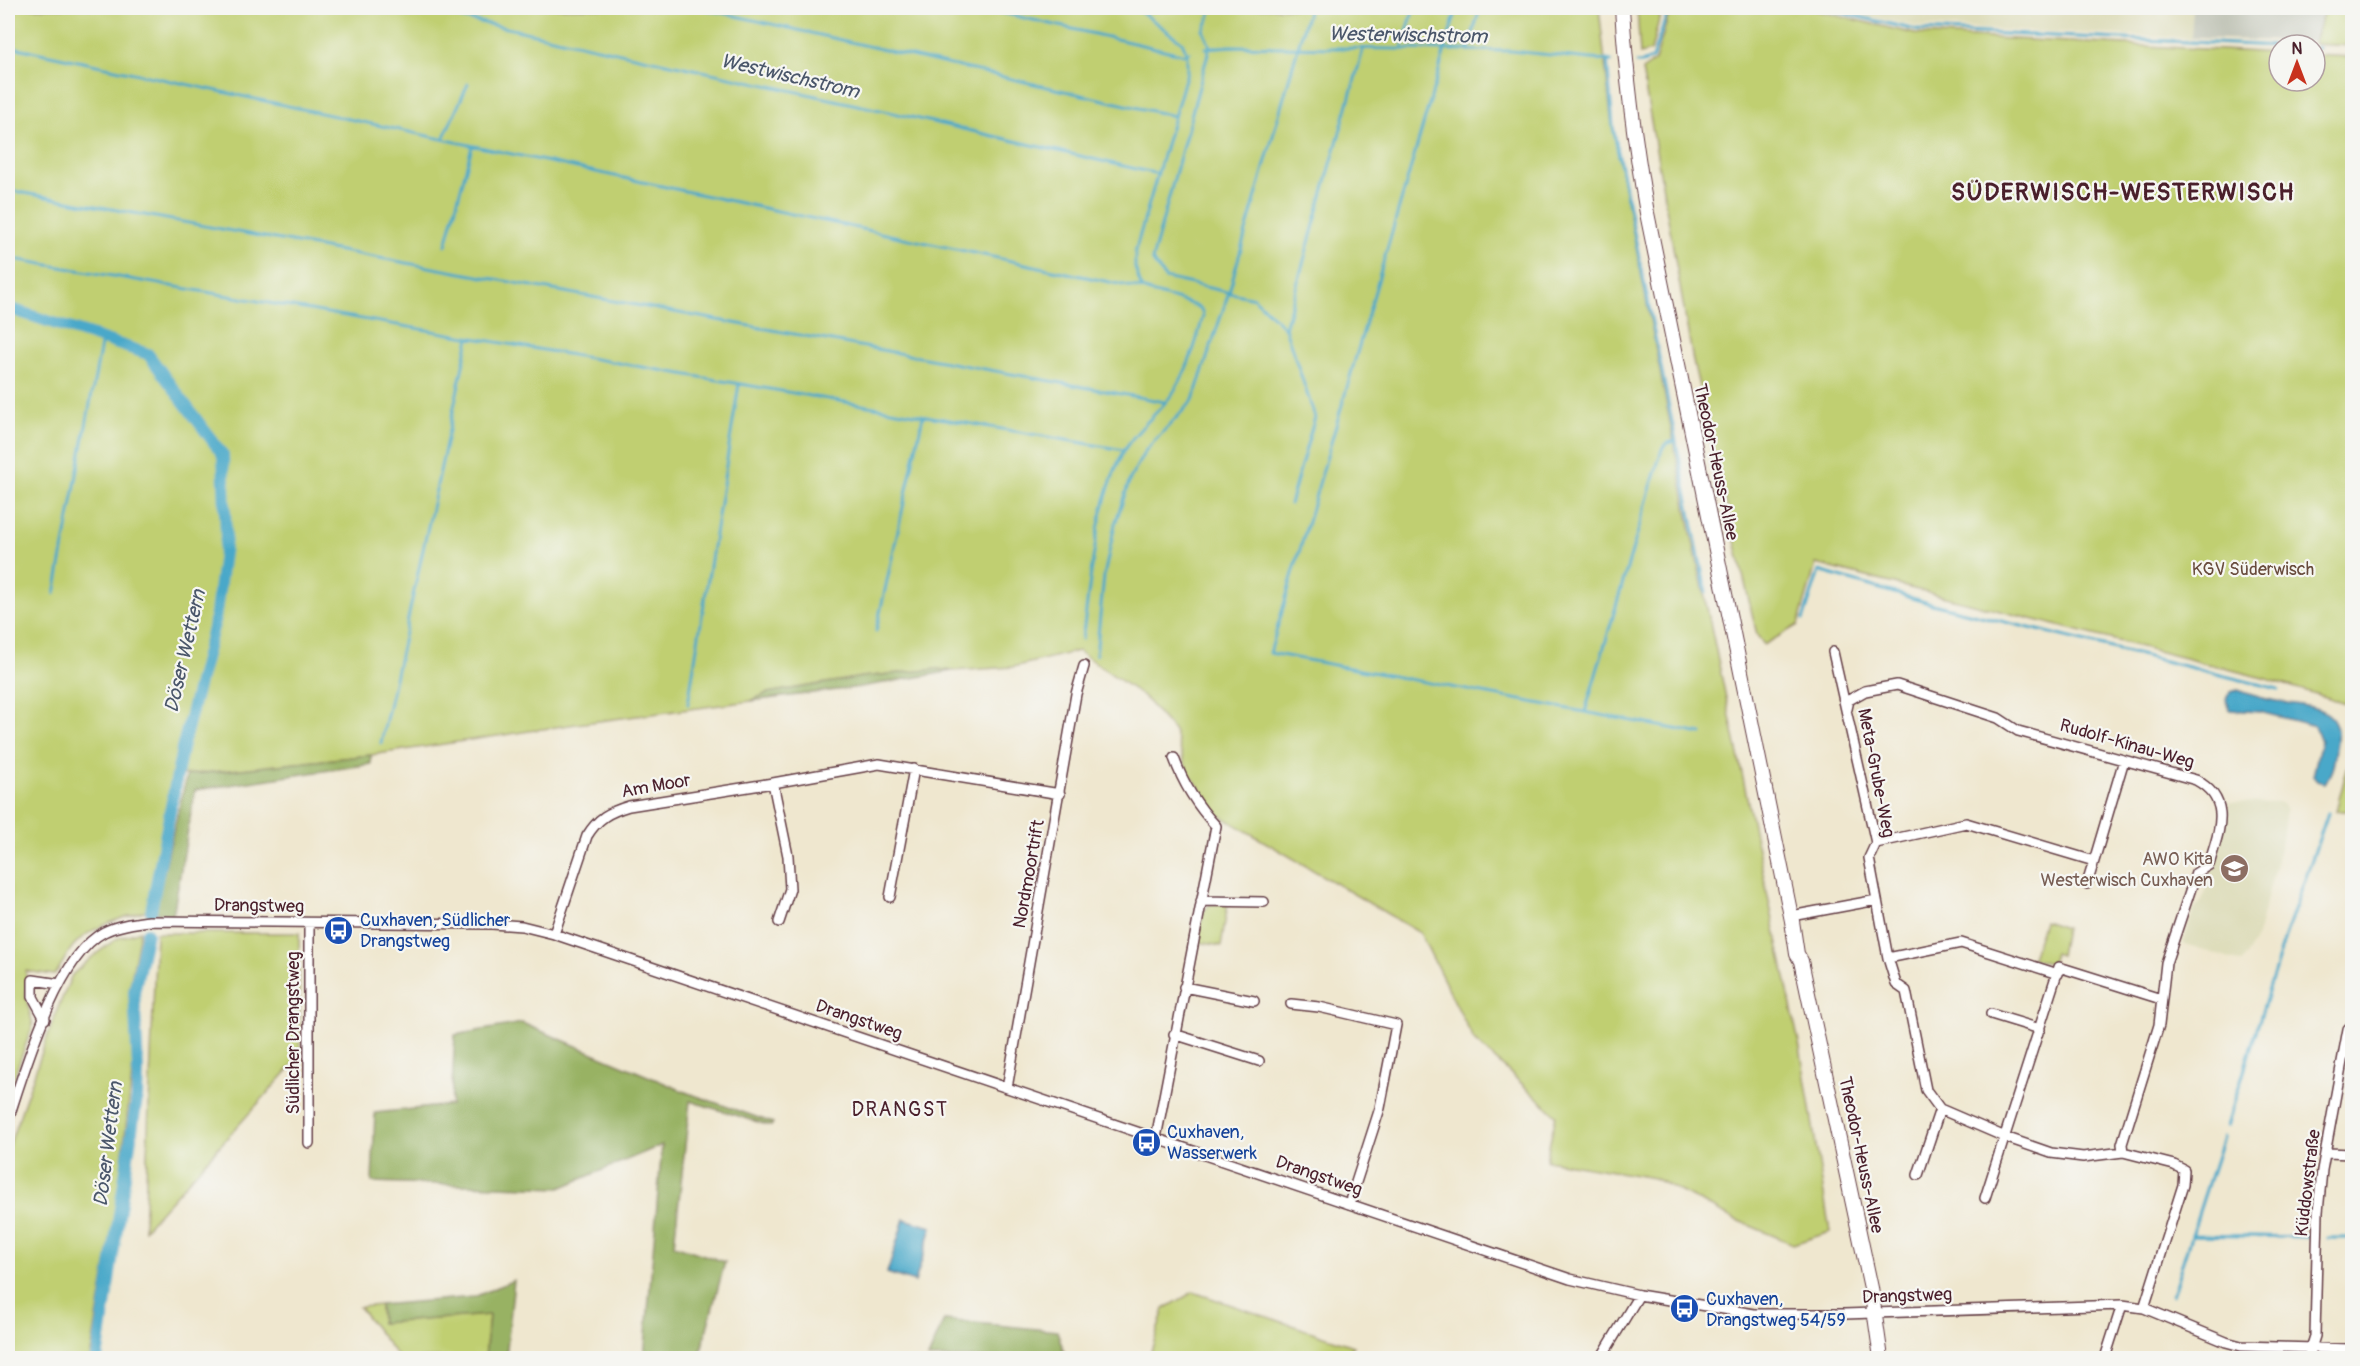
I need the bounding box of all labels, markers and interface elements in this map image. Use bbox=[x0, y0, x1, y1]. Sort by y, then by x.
water label: Westerwischstrom bbox=[1329, 21, 1489, 49]
north arrow bbox=[2267, 33, 2327, 93]
text: N bbox=[2292, 39, 2303, 59]
water label: Westwischstrom bbox=[718, 48, 863, 104]
district label: SÜDERWISCH-WESTERWISCH bbox=[1951, 178, 2295, 207]
street label: Theodor-Heuss-Allee bbox=[1688, 382, 1744, 543]
park label: KGV Süderwisch bbox=[2192, 558, 2314, 581]
water label: Döser Wettern bbox=[159, 586, 212, 715]
street label: Meta-Grube-Weg bbox=[1852, 706, 1900, 840]
street label: Rudolf-Kinau-Weg bbox=[2057, 714, 2197, 774]
street label: Am Moor bbox=[620, 769, 693, 803]
street label: Nordmoortrift bbox=[1008, 817, 1050, 930]
place label: AWO Kita Westerwisch Cuxhaven bbox=[2040, 848, 2213, 892]
school or university icon: AWO Kita Westerwisch Cuxhaven bbox=[2218, 853, 2250, 885]
street label: Drangstweg bbox=[214, 894, 304, 918]
place label: Cuxhaven, Südlicher Drangstweg bbox=[360, 909, 511, 953]
bus stop icon: Cuxhaven, Südlicher Drangstweg bbox=[323, 914, 355, 946]
street label: Südlicher Drangstweg bbox=[282, 951, 305, 1115]
street label: Drangstweg bbox=[813, 994, 905, 1046]
street label: Theodor-Heuss-Allee bbox=[1833, 1075, 1889, 1236]
water label: Döser Wettern bbox=[88, 1079, 128, 1208]
district label: DRANGST bbox=[851, 1097, 949, 1122]
place label: Cuxhaven, Wasserwerk bbox=[1167, 1121, 1258, 1165]
bus stop icon: Cuxhaven, Wasserwerk bbox=[1130, 1126, 1162, 1158]
street label: Küddowstraße bbox=[2290, 1128, 2326, 1238]
street label: Drangstweg bbox=[1273, 1150, 1365, 1202]
street label: Drangstweg bbox=[1862, 1283, 1952, 1309]
place label: Cuxhaven, Drangstweg 54/59 bbox=[1706, 1288, 1846, 1332]
bus stop icon: Cuxhaven, Drangstweg 54/59 bbox=[1669, 1293, 1701, 1325]

